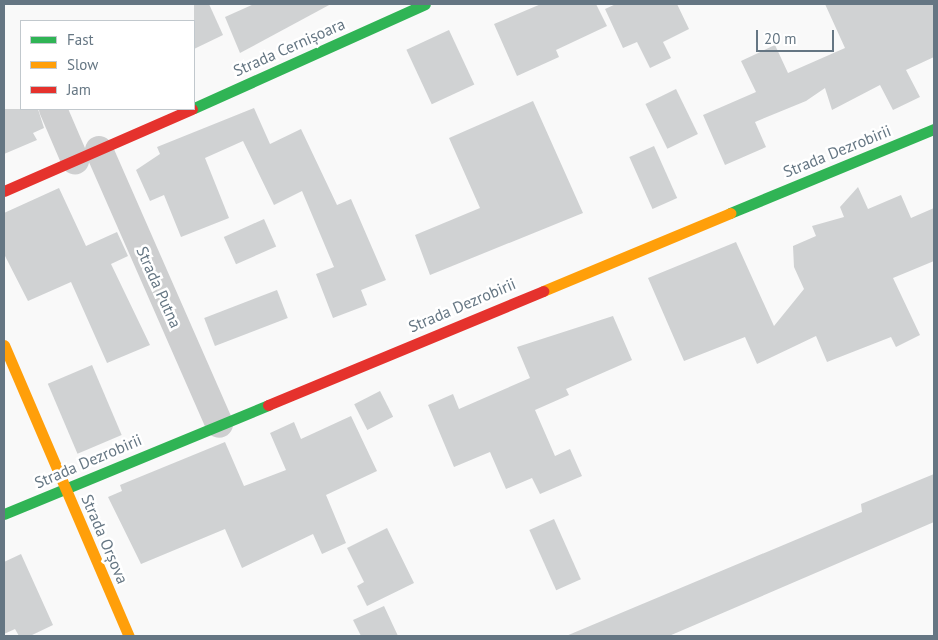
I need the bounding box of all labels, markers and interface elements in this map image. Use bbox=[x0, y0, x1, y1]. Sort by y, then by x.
street label: Strada Cernișoara bbox=[230, 14, 348, 80]
legend bbox=[20, 20, 195, 110]
scale bar bbox=[758, 20, 836, 52]
text: 20 m bbox=[764, 29, 797, 48]
text: Fast bbox=[67, 30, 94, 49]
text: Slow bbox=[67, 55, 98, 74]
text: Jam bbox=[67, 80, 91, 99]
street label: Strada Dezrobirii bbox=[780, 121, 894, 181]
street label: Strada Putna bbox=[132, 243, 186, 331]
street label: Strada Dezrobirii bbox=[405, 274, 519, 336]
street label: Strada Dezrobirii bbox=[31, 430, 145, 492]
street label: Strada Orșova bbox=[78, 491, 132, 587]

